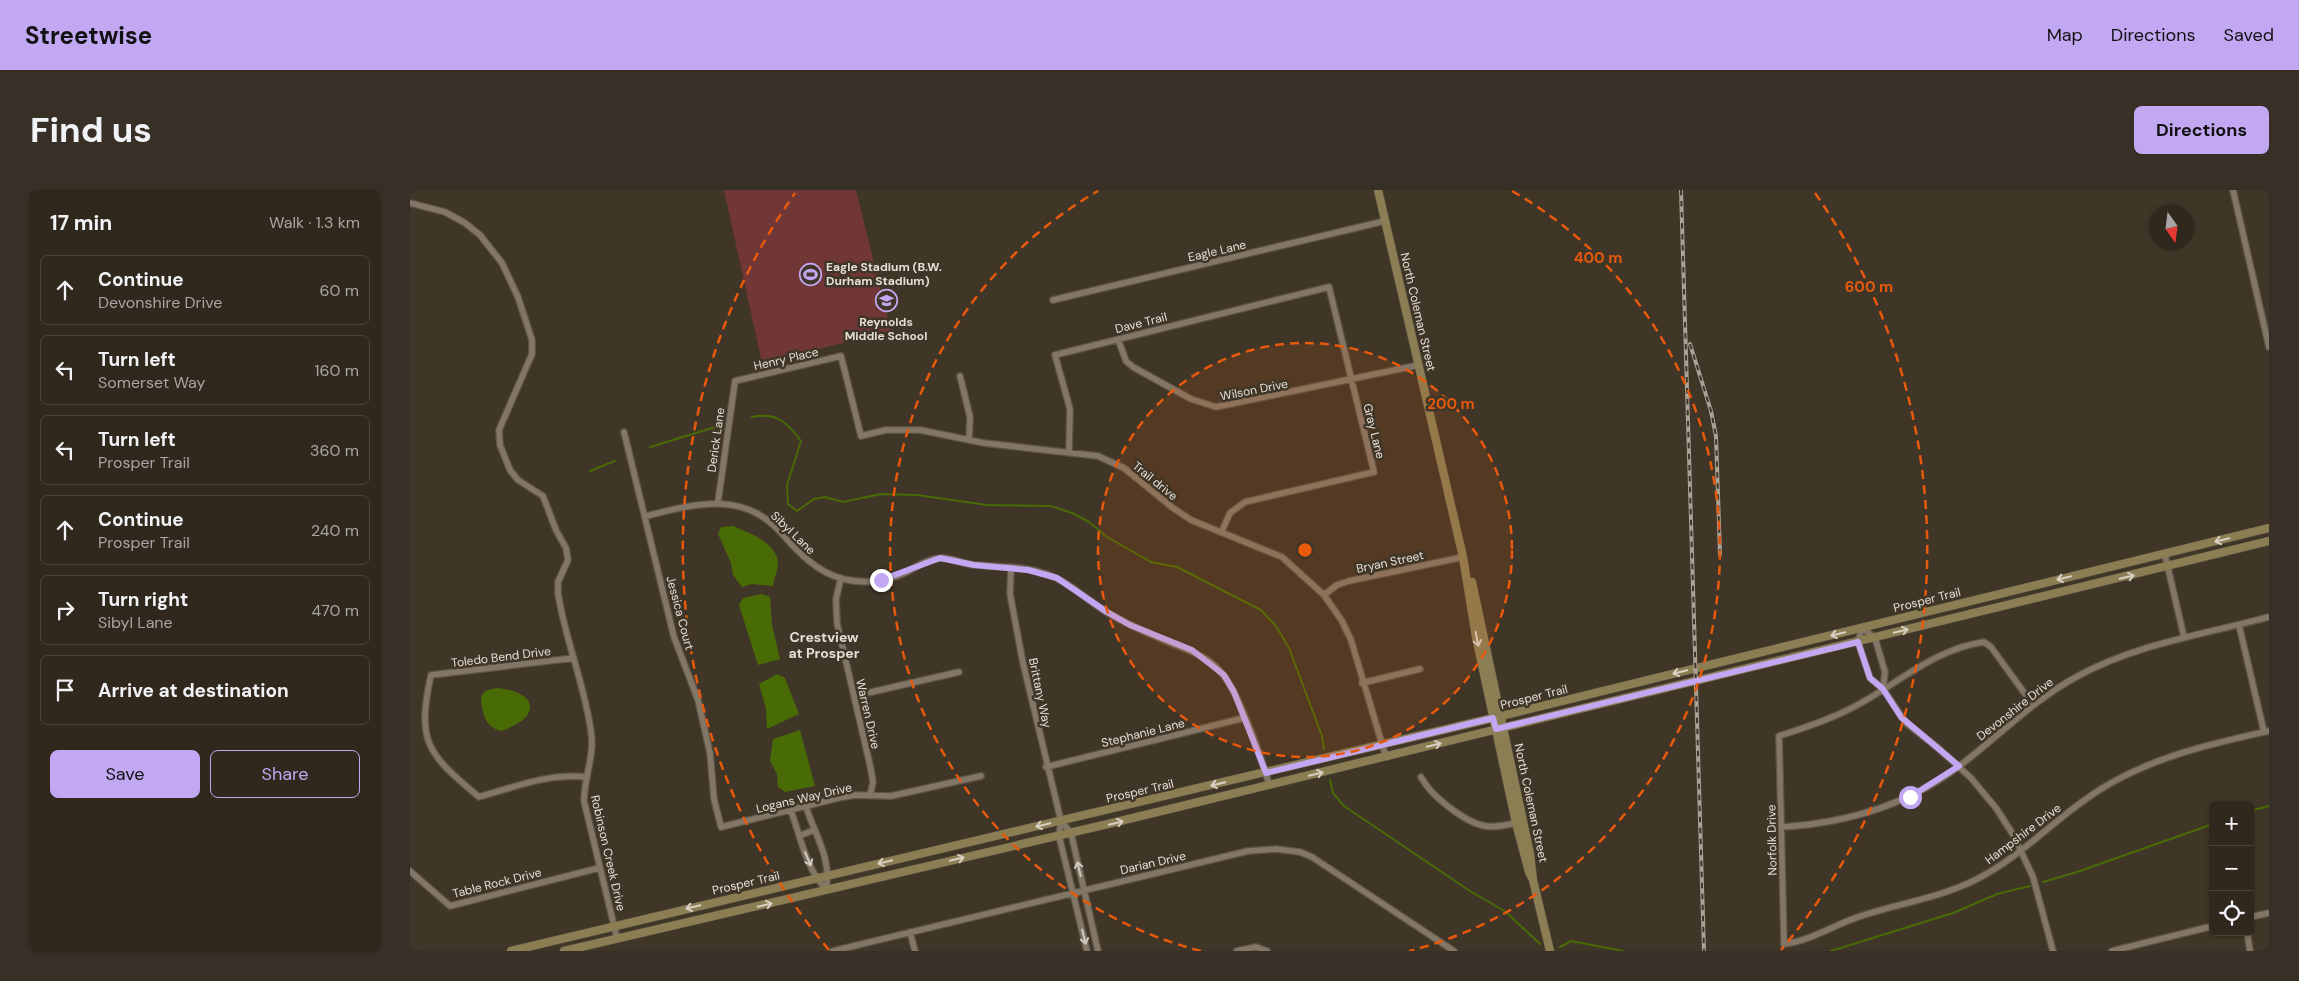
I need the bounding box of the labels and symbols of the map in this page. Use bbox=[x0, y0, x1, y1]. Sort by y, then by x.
north arrow bbox=[2149, 205, 2194, 250]
street label: Eagle Lane bbox=[1186, 237, 1248, 265]
text: 400 m bbox=[1574, 248, 1622, 268]
street label: North Coleman Street bbox=[1397, 251, 1439, 373]
place label: Eagle Stadium (B.W. Durham Stadium) bbox=[826, 259, 942, 289]
sports icon: Eagle Stadium (B.W. Durham Stadium) bbox=[798, 262, 822, 286]
text: 600 m bbox=[1845, 277, 1893, 297]
school or university icon: Reynolds Middle School bbox=[874, 289, 898, 313]
street label: Dave Trail bbox=[1113, 309, 1169, 337]
place label: Reynolds Middle School bbox=[845, 314, 927, 344]
street label: Henry Place bbox=[752, 344, 820, 374]
street label: Wilson Drive bbox=[1219, 376, 1289, 404]
text: 200 m bbox=[1427, 394, 1475, 414]
street label: Gray Lane bbox=[1359, 402, 1389, 460]
street label: Derick Lane bbox=[704, 406, 728, 473]
street label: Trail drive bbox=[1129, 458, 1181, 504]
street label: Sibyl Lane bbox=[767, 508, 819, 558]
one-way arrow bbox=[2214, 536, 2230, 545]
centre of rings bbox=[1296, 541, 1314, 559]
street label: Bryan Street bbox=[1355, 547, 1425, 577]
route end bbox=[870, 569, 893, 592]
one-way arrow bbox=[2118, 572, 2134, 581]
street label: Jessica Court bbox=[662, 574, 698, 652]
one-way arrow bbox=[2056, 574, 2072, 583]
street label: Prosper Trail bbox=[1892, 584, 1962, 616]
one-way arrow bbox=[1892, 626, 1908, 635]
district label: Crestview at Prosper bbox=[789, 628, 860, 662]
one-way arrow bbox=[1830, 630, 1846, 639]
one-way arrow bbox=[1472, 631, 1482, 647]
street label: Toledo Bend Drive bbox=[450, 643, 552, 671]
street label: Brittany Way bbox=[1025, 657, 1055, 730]
one-way arrow bbox=[1673, 668, 1689, 677]
street label: Devonshire Drive bbox=[1973, 674, 2057, 744]
street label: Warren Drive bbox=[852, 677, 884, 751]
street label: Prosper Trail bbox=[1499, 681, 1569, 713]
street label: Stephanie Lane bbox=[1100, 715, 1187, 751]
one-way arrow bbox=[1425, 740, 1441, 749]
street label: North Coleman Street bbox=[1511, 742, 1551, 864]
one-way arrow bbox=[1308, 769, 1324, 778]
street label: Prosper Trail bbox=[1105, 775, 1175, 807]
street label: Logans Way Drive bbox=[754, 779, 854, 817]
one-way arrow bbox=[1211, 780, 1227, 789]
route start bbox=[1899, 786, 1922, 809]
street label: Robinson Creek Drive bbox=[587, 793, 629, 913]
street label: Hampshire Drive bbox=[1982, 800, 2064, 868]
street label: Norfolk Drive bbox=[1763, 804, 1781, 876]
one-way arrow bbox=[1107, 818, 1123, 827]
one-way arrow bbox=[1036, 821, 1052, 831]
street label: Darian Drive bbox=[1118, 848, 1188, 878]
one-way arrow bbox=[804, 851, 814, 866]
one-way arrow bbox=[949, 854, 965, 863]
one-way arrow bbox=[877, 858, 893, 867]
one-way arrow bbox=[1074, 862, 1083, 878]
street label: Table Rock Drive bbox=[451, 864, 543, 902]
street label: Prosper Trail bbox=[711, 867, 781, 899]
one-way arrow bbox=[757, 899, 773, 909]
one-way arrow bbox=[685, 903, 701, 912]
one-way arrow bbox=[1080, 929, 1089, 945]

